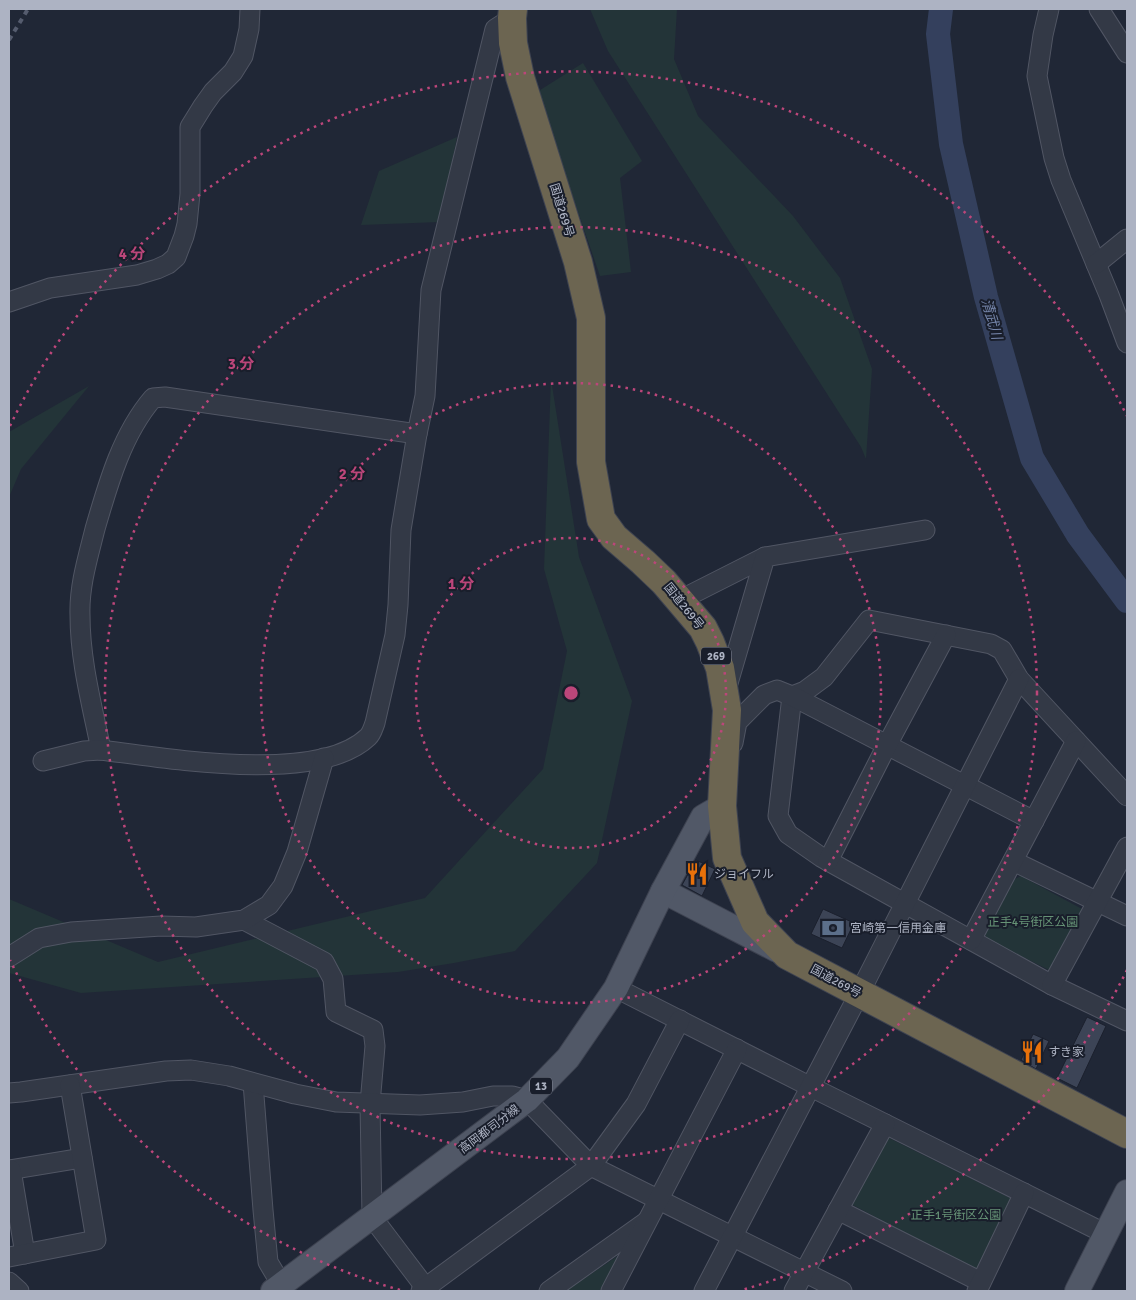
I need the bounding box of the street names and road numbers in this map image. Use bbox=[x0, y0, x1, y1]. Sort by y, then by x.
street label: 国道269号 bbox=[546, 181, 577, 239]
street label: 国道269号 bbox=[660, 580, 707, 633]
road number: 269 bbox=[701, 648, 731, 664]
street label: 国道269号 bbox=[808, 962, 864, 1001]
road number: 13 bbox=[530, 1078, 552, 1094]
street label: 高岡都司分線 bbox=[456, 1102, 523, 1157]

